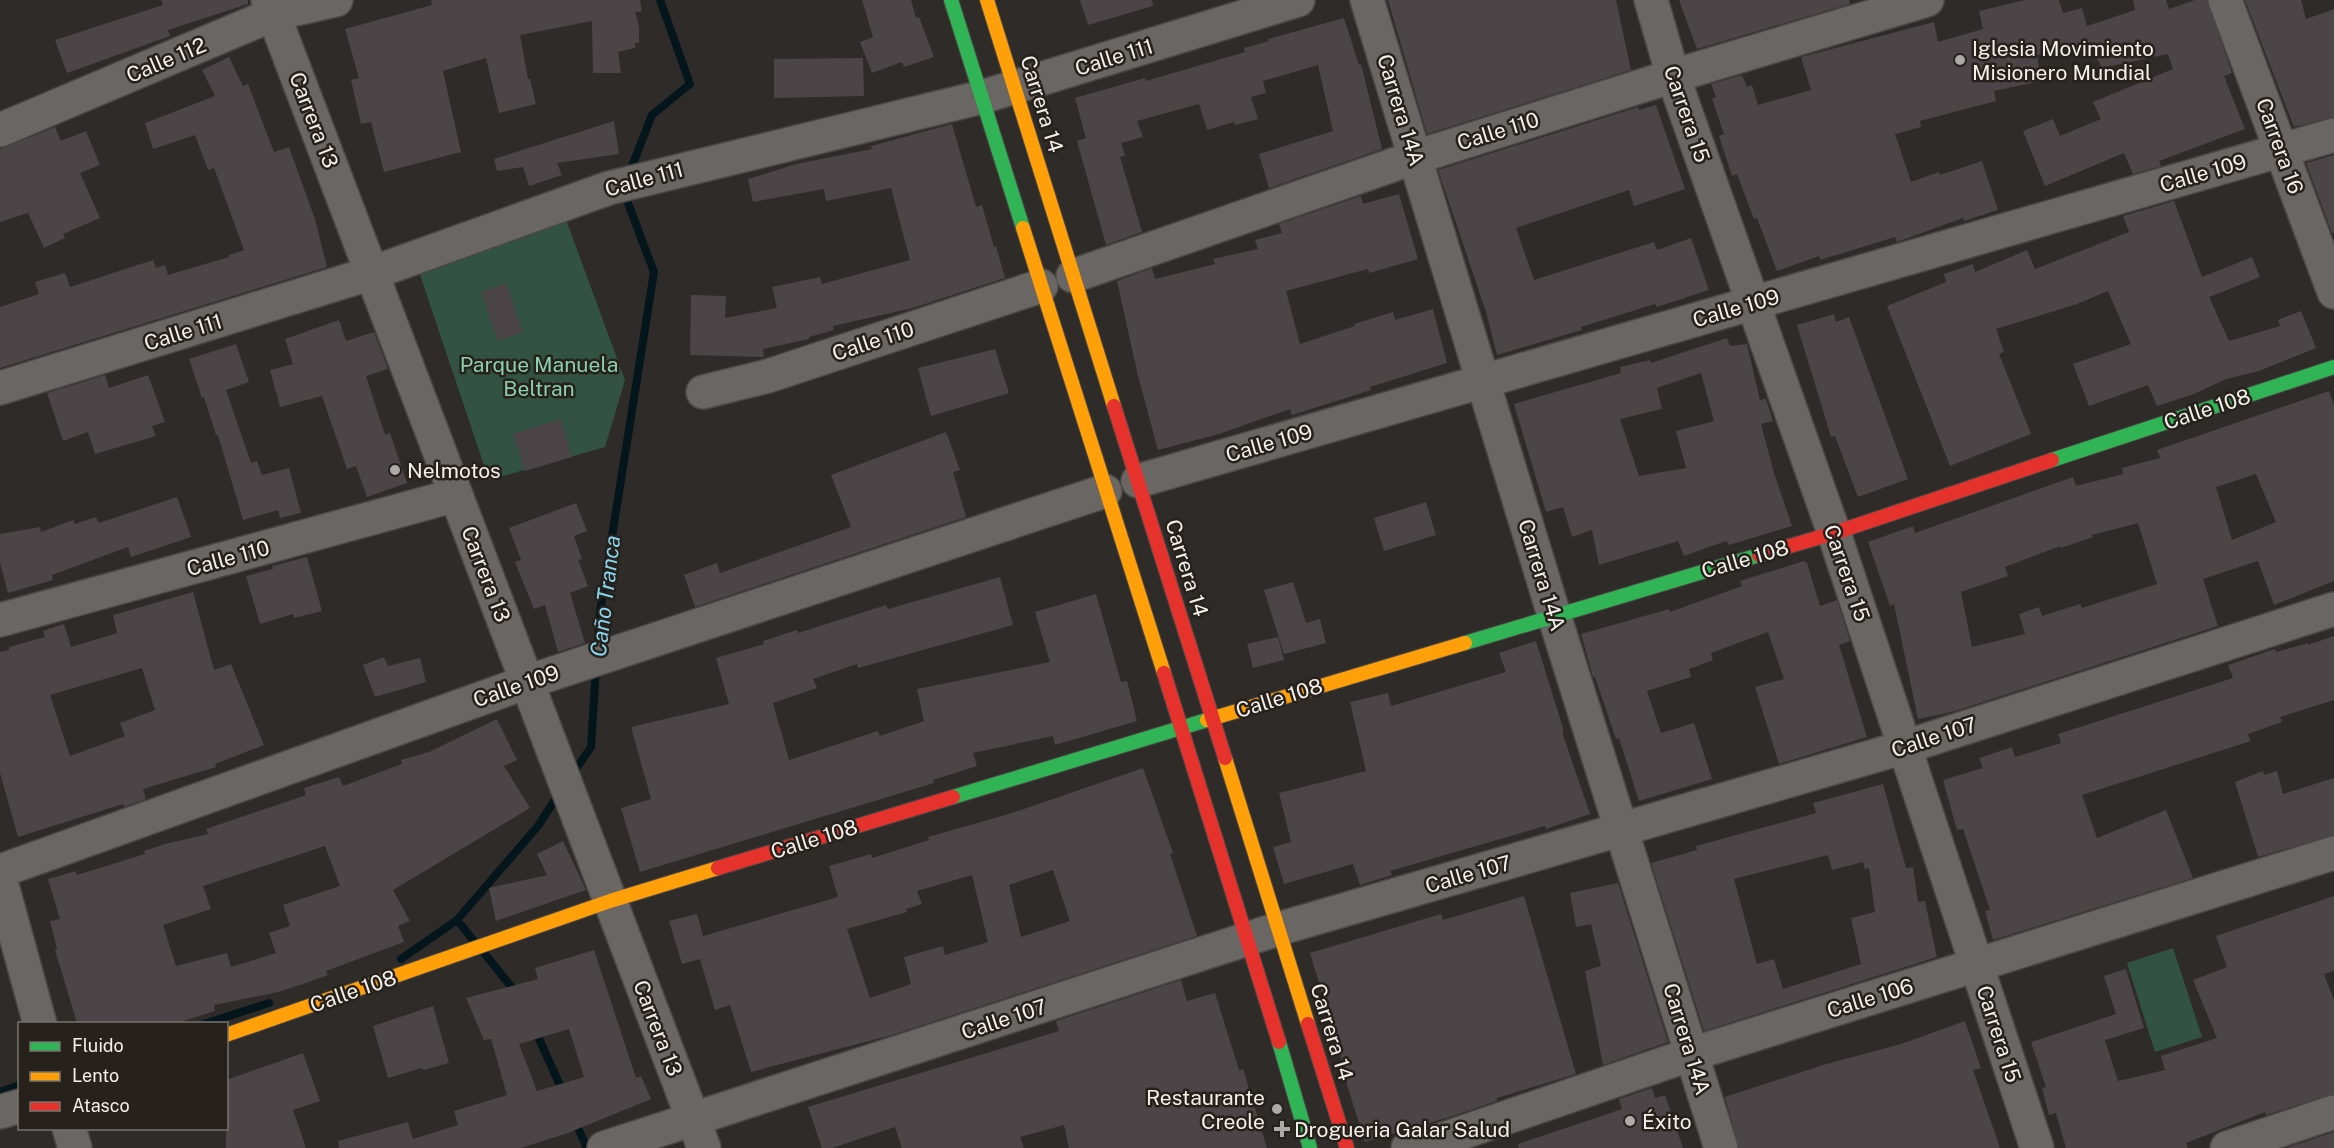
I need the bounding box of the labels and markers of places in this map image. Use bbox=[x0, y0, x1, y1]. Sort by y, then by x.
place label: Iglesia Movimiento Misionero Mundial bbox=[1972, 36, 2154, 85]
marker: Iglesia Movimiento Misionero Mundial bbox=[1953, 53, 1967, 67]
place label: Nelmotos bbox=[407, 458, 501, 483]
marker: Nelmotos bbox=[388, 463, 402, 477]
place label: Restaurante Creole bbox=[1146, 1085, 1265, 1134]
marker: Restaurante Creole bbox=[1270, 1102, 1284, 1116]
place label: Éxito bbox=[1642, 1109, 1692, 1134]
marker: Éxito bbox=[1623, 1114, 1637, 1128]
place label: Drogueria Galar Salud bbox=[1294, 1117, 1510, 1142]
marker: Drogueria Galar Salud bbox=[1275, 1122, 1289, 1136]

